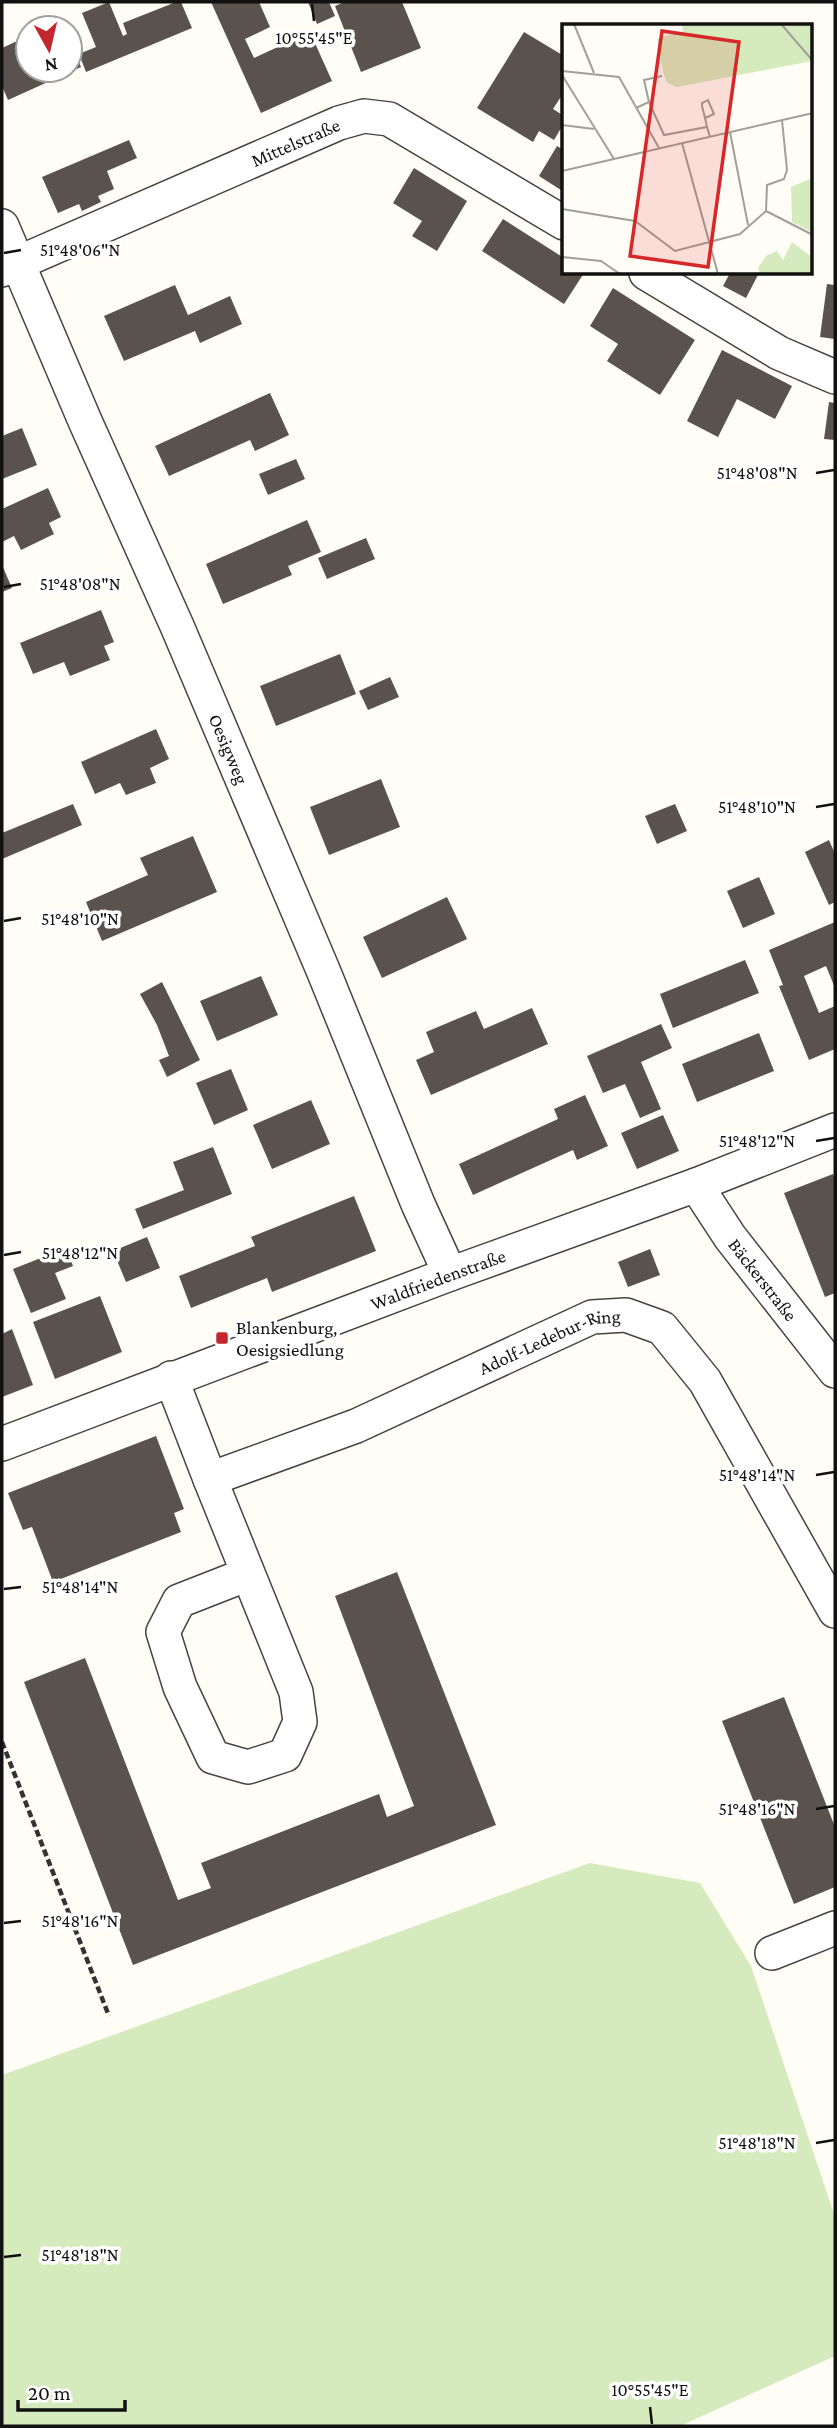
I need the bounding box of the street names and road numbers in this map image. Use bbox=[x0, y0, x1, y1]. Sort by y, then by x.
street label: Mittelstraße bbox=[248, 114, 343, 171]
street label: Oesigweg bbox=[205, 711, 253, 787]
street label: Bäckerstraße bbox=[724, 1234, 802, 1325]
street label: Waldfriedenstraße bbox=[367, 1244, 508, 1314]
street label: Adolf-Ledebur-Ring bbox=[475, 1305, 621, 1378]

